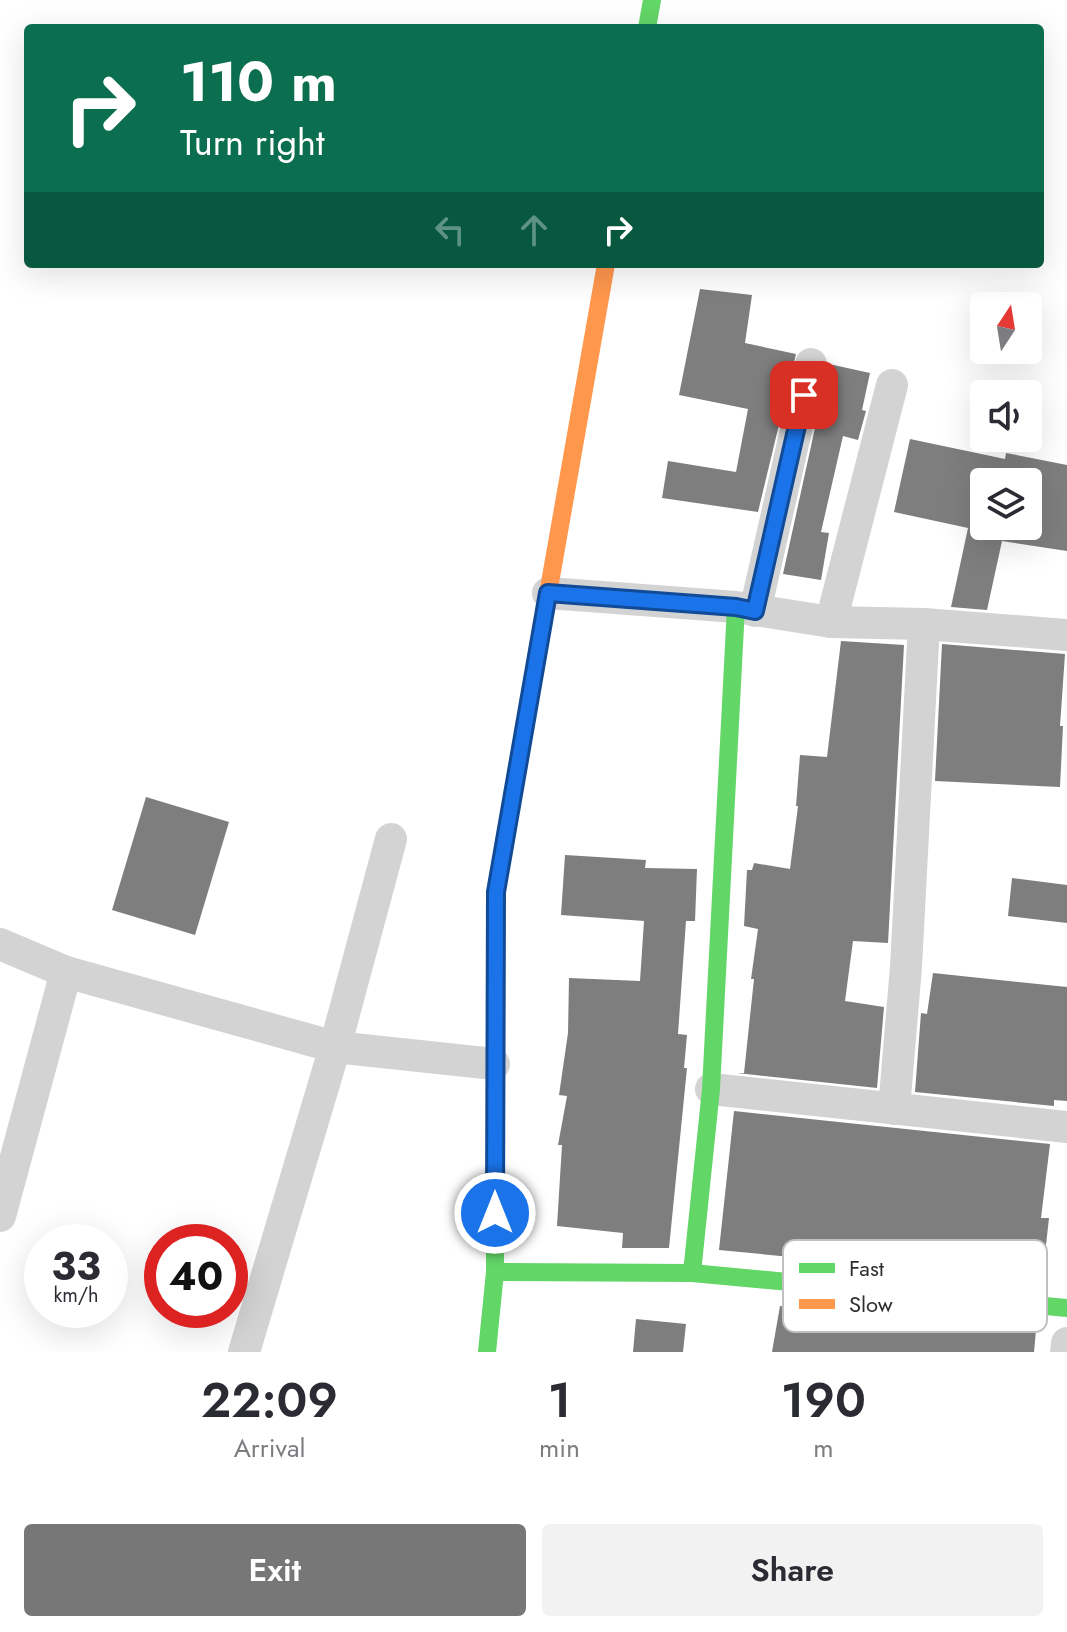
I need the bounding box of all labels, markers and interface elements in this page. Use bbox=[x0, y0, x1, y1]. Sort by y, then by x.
text: 110 m bbox=[180, 41, 337, 122]
icon: right bbox=[48, 56, 152, 160]
text: Turn right bbox=[180, 116, 325, 168]
icon: left bbox=[428, 208, 472, 252]
icon: ahead bbox=[512, 208, 556, 252]
icon: right bbox=[596, 208, 640, 252]
north arrow bbox=[970, 292, 1042, 364]
map controls bbox=[970, 292, 1042, 540]
pin bbox=[770, 361, 838, 429]
icon: arrive bbox=[782, 373, 826, 417]
button: sound bbox=[970, 380, 1042, 452]
button: layers bbox=[970, 468, 1042, 540]
position arrow bbox=[453, 1171, 537, 1255]
speed limit sign: 40 bbox=[144, 1224, 248, 1328]
text: 33 bbox=[51, 1237, 101, 1295]
legend bbox=[783, 1240, 1047, 1332]
text: Fast bbox=[849, 1252, 885, 1284]
text: km/h bbox=[53, 1281, 99, 1310]
text: Slow bbox=[849, 1288, 893, 1320]
text: 22:09 bbox=[201, 1366, 338, 1435]
text: 1 bbox=[548, 1366, 571, 1435]
text: 190 bbox=[781, 1366, 866, 1435]
text: Arrival bbox=[234, 1429, 305, 1467]
text: min bbox=[539, 1429, 580, 1467]
text: m bbox=[813, 1429, 834, 1467]
button: Exit bbox=[24, 1524, 526, 1616]
button: Share bbox=[542, 1524, 1043, 1616]

